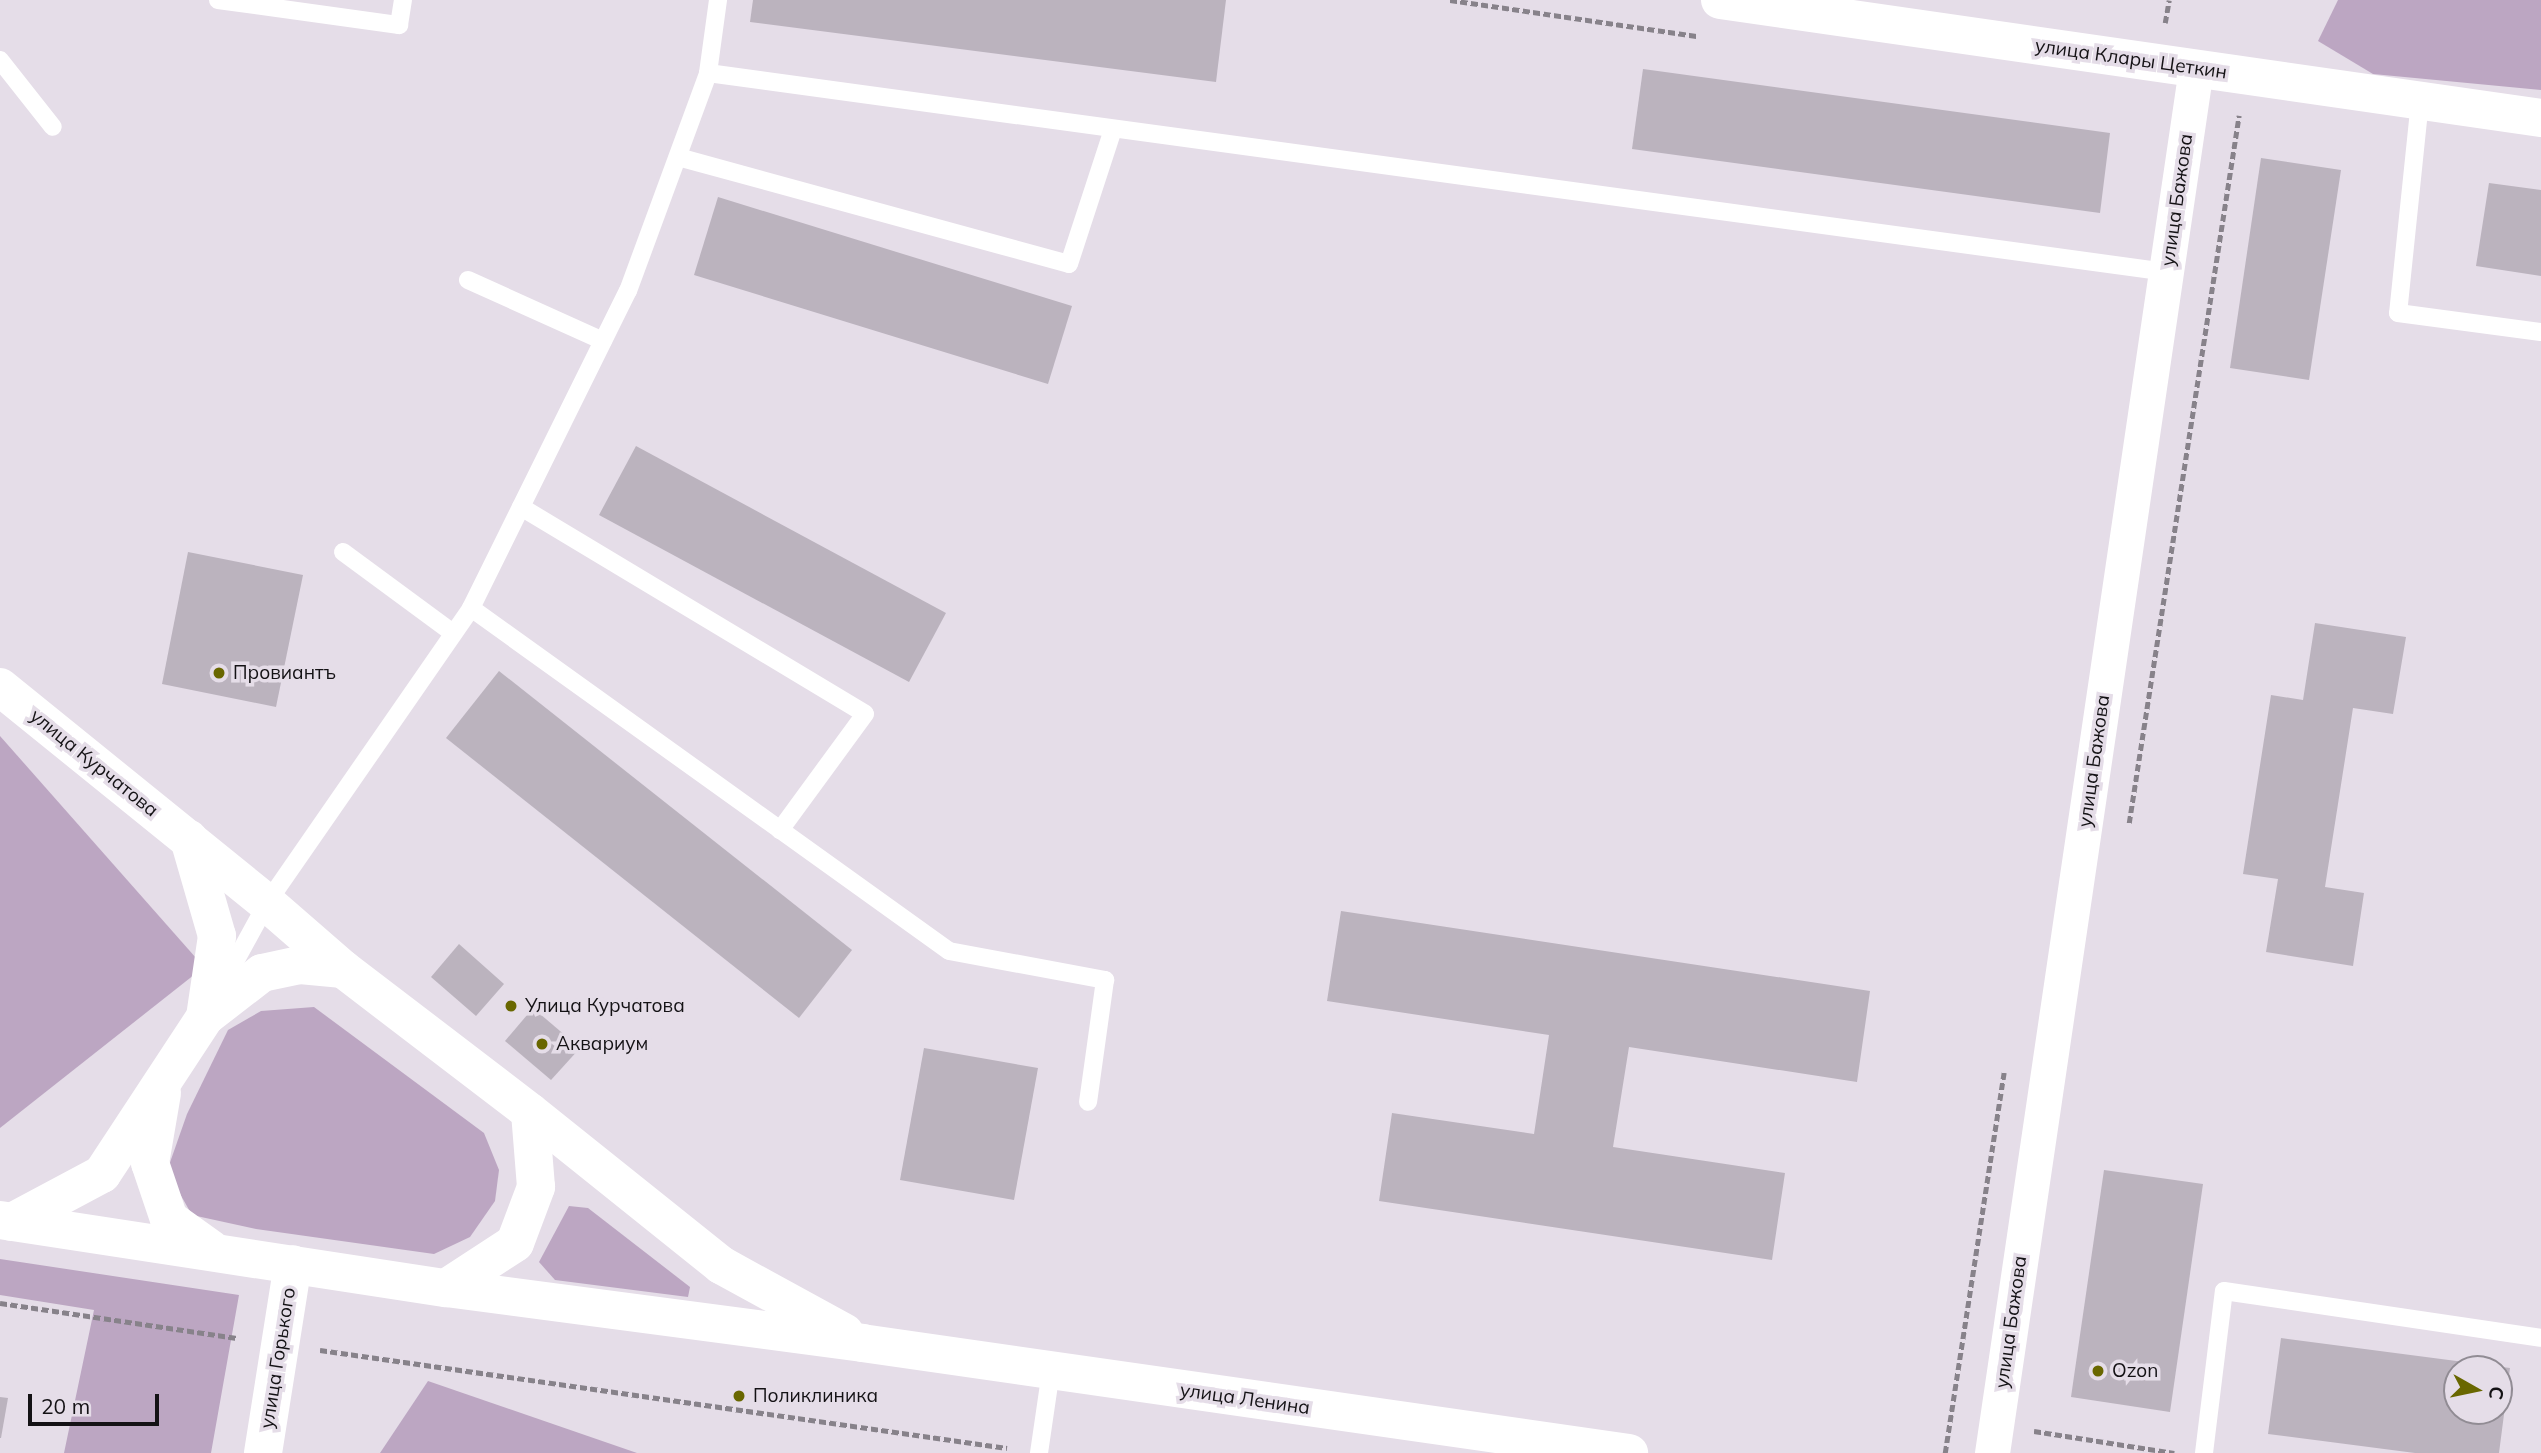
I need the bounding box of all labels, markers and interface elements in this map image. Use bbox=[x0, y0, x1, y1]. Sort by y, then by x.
street label: улица Клары Цеткин bbox=[2034, 34, 2228, 84]
street label: улица Бажова bbox=[2156, 132, 2198, 268]
place label: Провиантъ bbox=[233, 662, 336, 684]
marker: Провиантъ bbox=[211, 665, 227, 681]
street label: улица Бажова bbox=[2073, 693, 2115, 829]
street label: улица Курчатова bbox=[25, 704, 163, 822]
place label: Улица Курчатова bbox=[525, 995, 685, 1017]
marker: Улица Курчатова bbox=[503, 998, 519, 1014]
place label: Аквариум bbox=[556, 1033, 648, 1055]
marker: Аквариум bbox=[534, 1036, 550, 1052]
street label: улица Бажова bbox=[1990, 1254, 2032, 1390]
street label: улица Горького bbox=[256, 1286, 300, 1430]
north arrow bbox=[2443, 1355, 2513, 1425]
place label: Ozon bbox=[2112, 1360, 2158, 1382]
marker: Ozon bbox=[2090, 1363, 2106, 1379]
street label: улица Ленина bbox=[1179, 1379, 1311, 1419]
scale bar bbox=[32, 1380, 163, 1424]
place label: Поликлиника bbox=[753, 1385, 878, 1407]
text: С bbox=[2484, 1385, 2510, 1401]
marker: Поликлиника bbox=[731, 1388, 747, 1404]
text: 20 m bbox=[41, 1393, 90, 1419]

